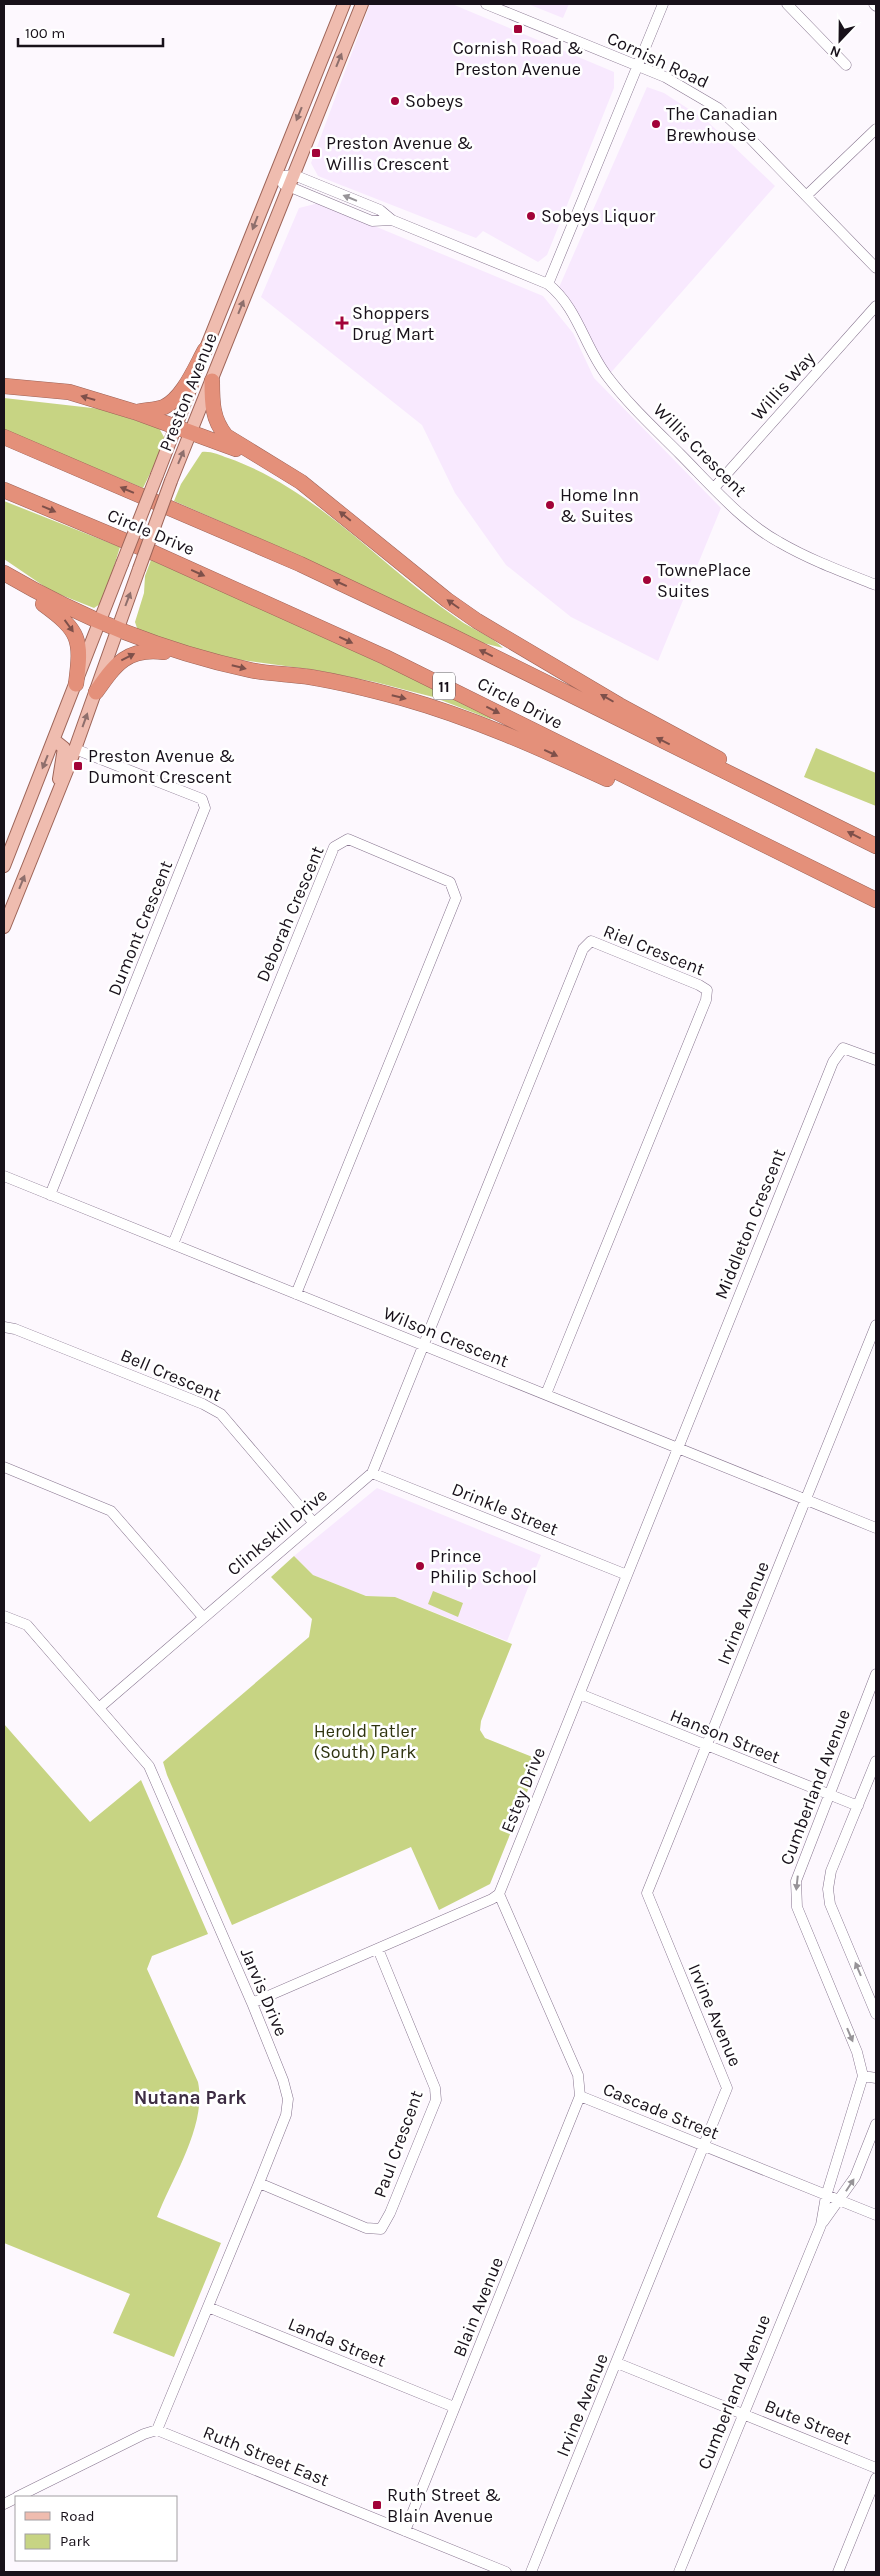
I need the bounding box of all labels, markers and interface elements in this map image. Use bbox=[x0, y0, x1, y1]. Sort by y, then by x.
scale bar bbox=[18, 15, 162, 47]
north arrow bbox=[815, 15, 865, 65]
marker: Cornish Road & Preston Avenue bbox=[512, 23, 524, 35]
text: 100 m bbox=[25, 24, 65, 42]
street label: Cornish Road bbox=[604, 27, 712, 93]
place label: Cornish Road & Preston Avenue bbox=[453, 37, 583, 80]
text: N bbox=[827, 42, 843, 61]
one-way arrow bbox=[336, 53, 343, 68]
place label: Sobeys bbox=[405, 90, 463, 112]
marker: Sobeys bbox=[389, 95, 401, 107]
place label: The Canadian Brewhouse bbox=[666, 103, 778, 146]
one-way arrow bbox=[295, 107, 303, 121]
marker: The Canadian Brewhouse bbox=[650, 118, 662, 130]
place label: Preston Avenue & Willis Crescent bbox=[326, 132, 473, 175]
marker: Preston Avenue & Willis Crescent bbox=[310, 147, 322, 159]
one-way arrow bbox=[343, 193, 357, 201]
place label: Sobeys Liquor bbox=[541, 205, 656, 227]
marker: Sobeys Liquor bbox=[525, 210, 537, 222]
one-way arrow bbox=[251, 215, 258, 230]
one-way arrow bbox=[237, 299, 245, 314]
place label: Shoppers Drug Mart bbox=[352, 302, 434, 345]
marker: Shoppers Drug Mart bbox=[336, 317, 348, 329]
street label: Preston Avenue bbox=[154, 329, 222, 455]
street label: Willis Way bbox=[747, 347, 820, 425]
one-way arrow bbox=[80, 394, 95, 402]
street label: Willis Crescent bbox=[649, 399, 751, 501]
one-way arrow bbox=[178, 450, 186, 464]
place label: Home Inn & Suites bbox=[560, 484, 639, 527]
one-way arrow bbox=[120, 486, 134, 494]
marker: Home Inn & Suites bbox=[544, 499, 556, 511]
street label: Circle Drive bbox=[104, 504, 198, 560]
one-way arrow bbox=[42, 505, 57, 513]
one-way arrow bbox=[338, 511, 351, 522]
place label: TownePlace Suites bbox=[657, 559, 751, 602]
one-way arrow bbox=[191, 569, 205, 577]
marker: TownePlace Suites bbox=[641, 574, 653, 586]
one-way arrow bbox=[333, 579, 347, 587]
one-way arrow bbox=[124, 592, 132, 606]
one-way arrow bbox=[446, 599, 460, 609]
one-way arrow bbox=[64, 619, 74, 633]
one-way arrow bbox=[339, 636, 353, 644]
one-way arrow bbox=[479, 649, 493, 657]
one-way arrow bbox=[121, 653, 135, 661]
one-way arrow bbox=[232, 663, 247, 671]
road number: 11 bbox=[433, 672, 455, 699]
street label: Circle Drive bbox=[474, 672, 566, 734]
one-way arrow bbox=[391, 694, 406, 702]
one-way arrow bbox=[600, 694, 614, 702]
one-way arrow bbox=[486, 706, 500, 714]
one-way arrow bbox=[82, 713, 89, 728]
one-way arrow bbox=[656, 737, 670, 745]
place label: Preston Avenue & Dumont Crescent bbox=[88, 745, 235, 788]
one-way arrow bbox=[544, 750, 558, 758]
one-way arrow bbox=[41, 755, 49, 770]
marker: Preston Avenue & Dumont Crescent bbox=[72, 760, 84, 772]
one-way arrow bbox=[847, 831, 862, 839]
street label: Deborah Crescent bbox=[251, 842, 329, 985]
street label: Dumont Crescent bbox=[103, 857, 177, 999]
one-way arrow bbox=[18, 874, 26, 889]
street label: Riel Crescent bbox=[600, 920, 708, 980]
street label: Middleton Crescent bbox=[710, 1145, 790, 1302]
street label: Wilson Crescent bbox=[380, 1302, 512, 1372]
street label: Bell Crescent bbox=[117, 1344, 225, 1406]
street label: Drinkle Street bbox=[449, 1478, 562, 1540]
street label: Clinkskill Drive bbox=[223, 1484, 331, 1580]
place label: Prince Philip School bbox=[430, 1545, 537, 1588]
street label: Irvine Avenue bbox=[712, 1558, 774, 1668]
marker: Prince Philip School bbox=[414, 1560, 426, 1572]
street label: Hanson Street bbox=[667, 1704, 783, 1768]
street label: Cumberland Avenue bbox=[775, 1706, 855, 1868]
park label: Herold Tatler (South) Park bbox=[314, 1720, 417, 1763]
street label: Estey Drive bbox=[496, 1744, 550, 1836]
one-way arrow bbox=[793, 1875, 801, 1891]
street label: Jarvis Drive bbox=[236, 1944, 292, 2040]
street label: Irvine Avenue bbox=[683, 1960, 747, 2070]
one-way arrow bbox=[853, 1962, 861, 1976]
one-way arrow bbox=[847, 2028, 855, 2042]
street label: Cascade Street bbox=[600, 2078, 722, 2144]
district label: Nutana Park bbox=[134, 2087, 246, 2109]
street label: Paul Crescent bbox=[368, 2087, 428, 2201]
one-way arrow bbox=[845, 2178, 854, 2192]
street label: Blain Avenue bbox=[448, 2254, 508, 2360]
street label: Cumberland Avenue bbox=[693, 2311, 775, 2473]
street label: Landa Street bbox=[285, 2312, 389, 2372]
street label: Irvine Avenue bbox=[551, 2350, 613, 2460]
street label: Bute Street bbox=[761, 2395, 855, 2449]
street label: Ruth Street East bbox=[200, 2421, 332, 2491]
place label: Ruth Street & Blain Avenue bbox=[387, 2484, 501, 2527]
legend bbox=[15, 2496, 178, 2561]
marker: Ruth Street & Blain Avenue bbox=[371, 2499, 383, 2511]
text: Road bbox=[60, 2507, 95, 2525]
text: Park bbox=[60, 2532, 90, 2550]

